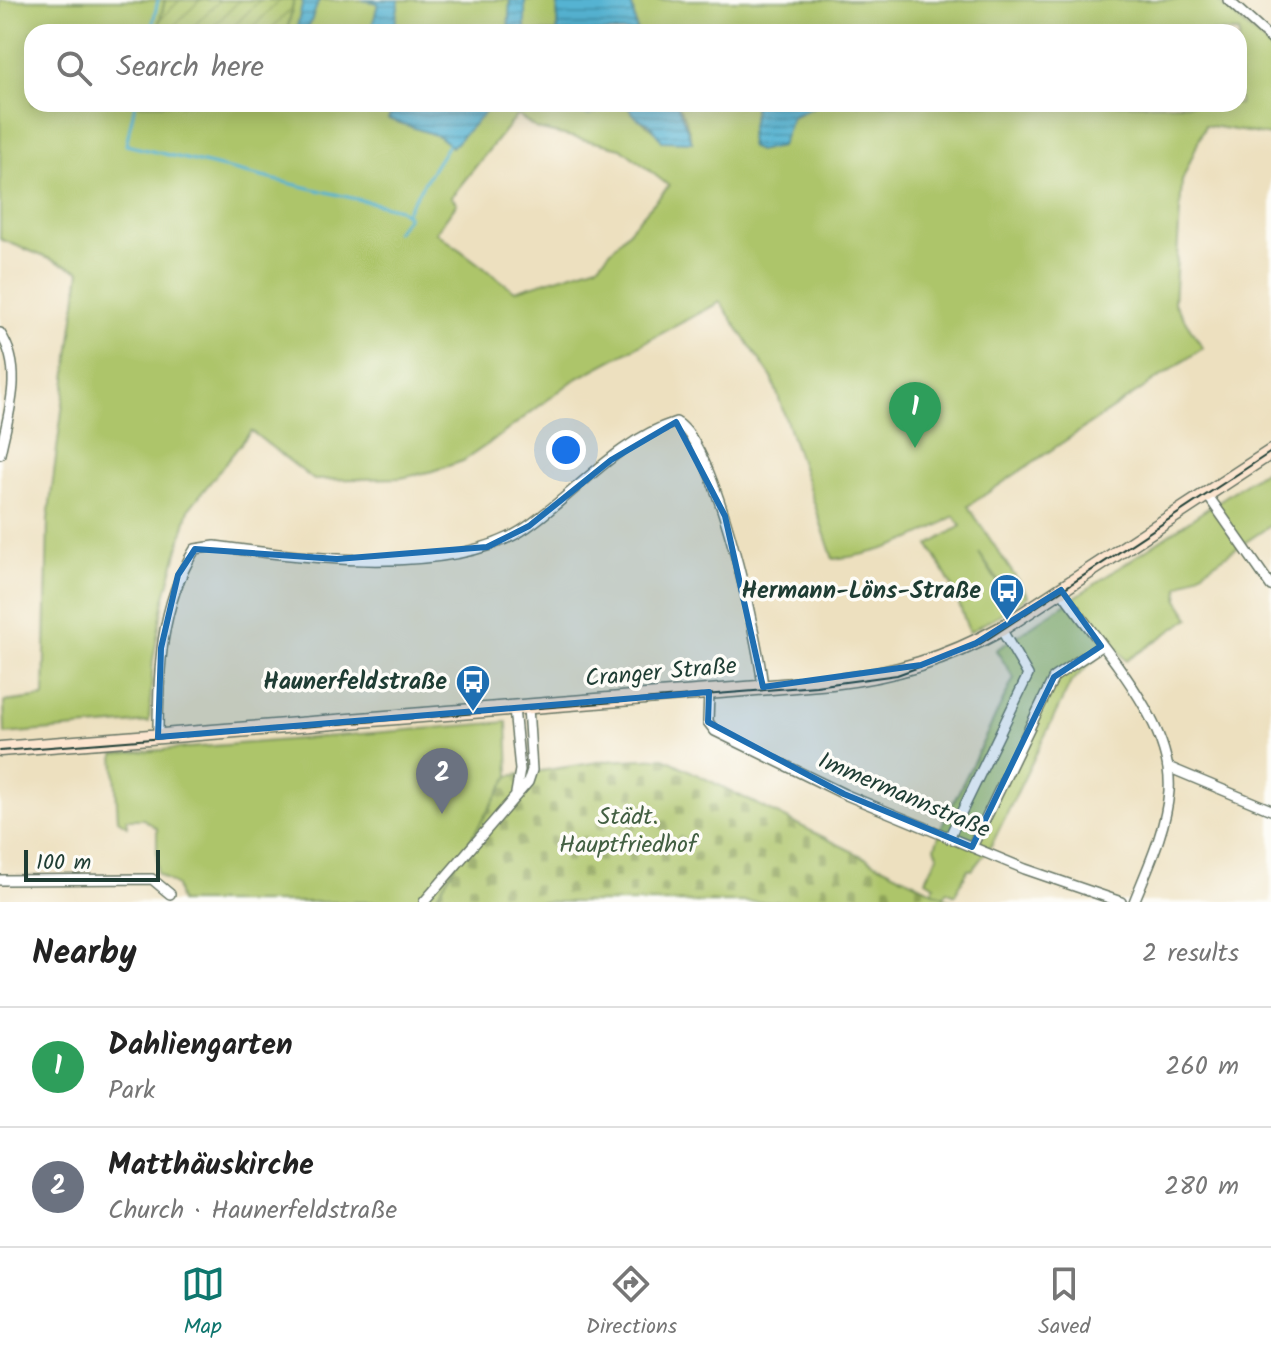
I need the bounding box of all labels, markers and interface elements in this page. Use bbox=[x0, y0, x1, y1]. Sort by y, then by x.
search box bbox=[24, 24, 1247, 112]
text: Search here bbox=[116, 44, 264, 92]
icon: search bbox=[52, 46, 96, 90]
pin: 1 bbox=[889, 382, 941, 448]
your location bbox=[546, 430, 586, 470]
place label: Hermann-Löns-Straße bbox=[741, 572, 981, 611]
bus stop icon: Hermann-Löns-Straße bbox=[988, 572, 1026, 622]
street label: Cranger Straße bbox=[583, 647, 739, 699]
place label: Haunerfeldstraße bbox=[263, 663, 447, 702]
bus stop icon: Haunerfeldstraße bbox=[454, 663, 492, 713]
street label: Immermannstraße bbox=[812, 742, 996, 850]
pin: 2 bbox=[416, 748, 468, 814]
park label: Städt. Hauptfriedhof bbox=[559, 798, 700, 865]
scale bar bbox=[24, 846, 160, 882]
text: 100 m bbox=[36, 846, 91, 881]
text: Nearby bbox=[32, 927, 137, 981]
text: 2 results bbox=[1142, 933, 1239, 975]
text: Dahliengarten bbox=[108, 1022, 293, 1070]
text: 1 bbox=[54, 1046, 62, 1088]
text: 260 m bbox=[1165, 1046, 1239, 1088]
text: Park bbox=[108, 1070, 155, 1112]
text: Matthäuskirche bbox=[108, 1142, 314, 1190]
text: 2 bbox=[50, 1166, 66, 1208]
text: 280 m bbox=[1164, 1166, 1239, 1208]
text: Church · Haunerfeldstraße bbox=[108, 1190, 397, 1232]
tab: Map bbox=[181, 1262, 225, 1345]
tab: Directions bbox=[586, 1262, 677, 1345]
tab: Saved bbox=[1038, 1262, 1090, 1345]

